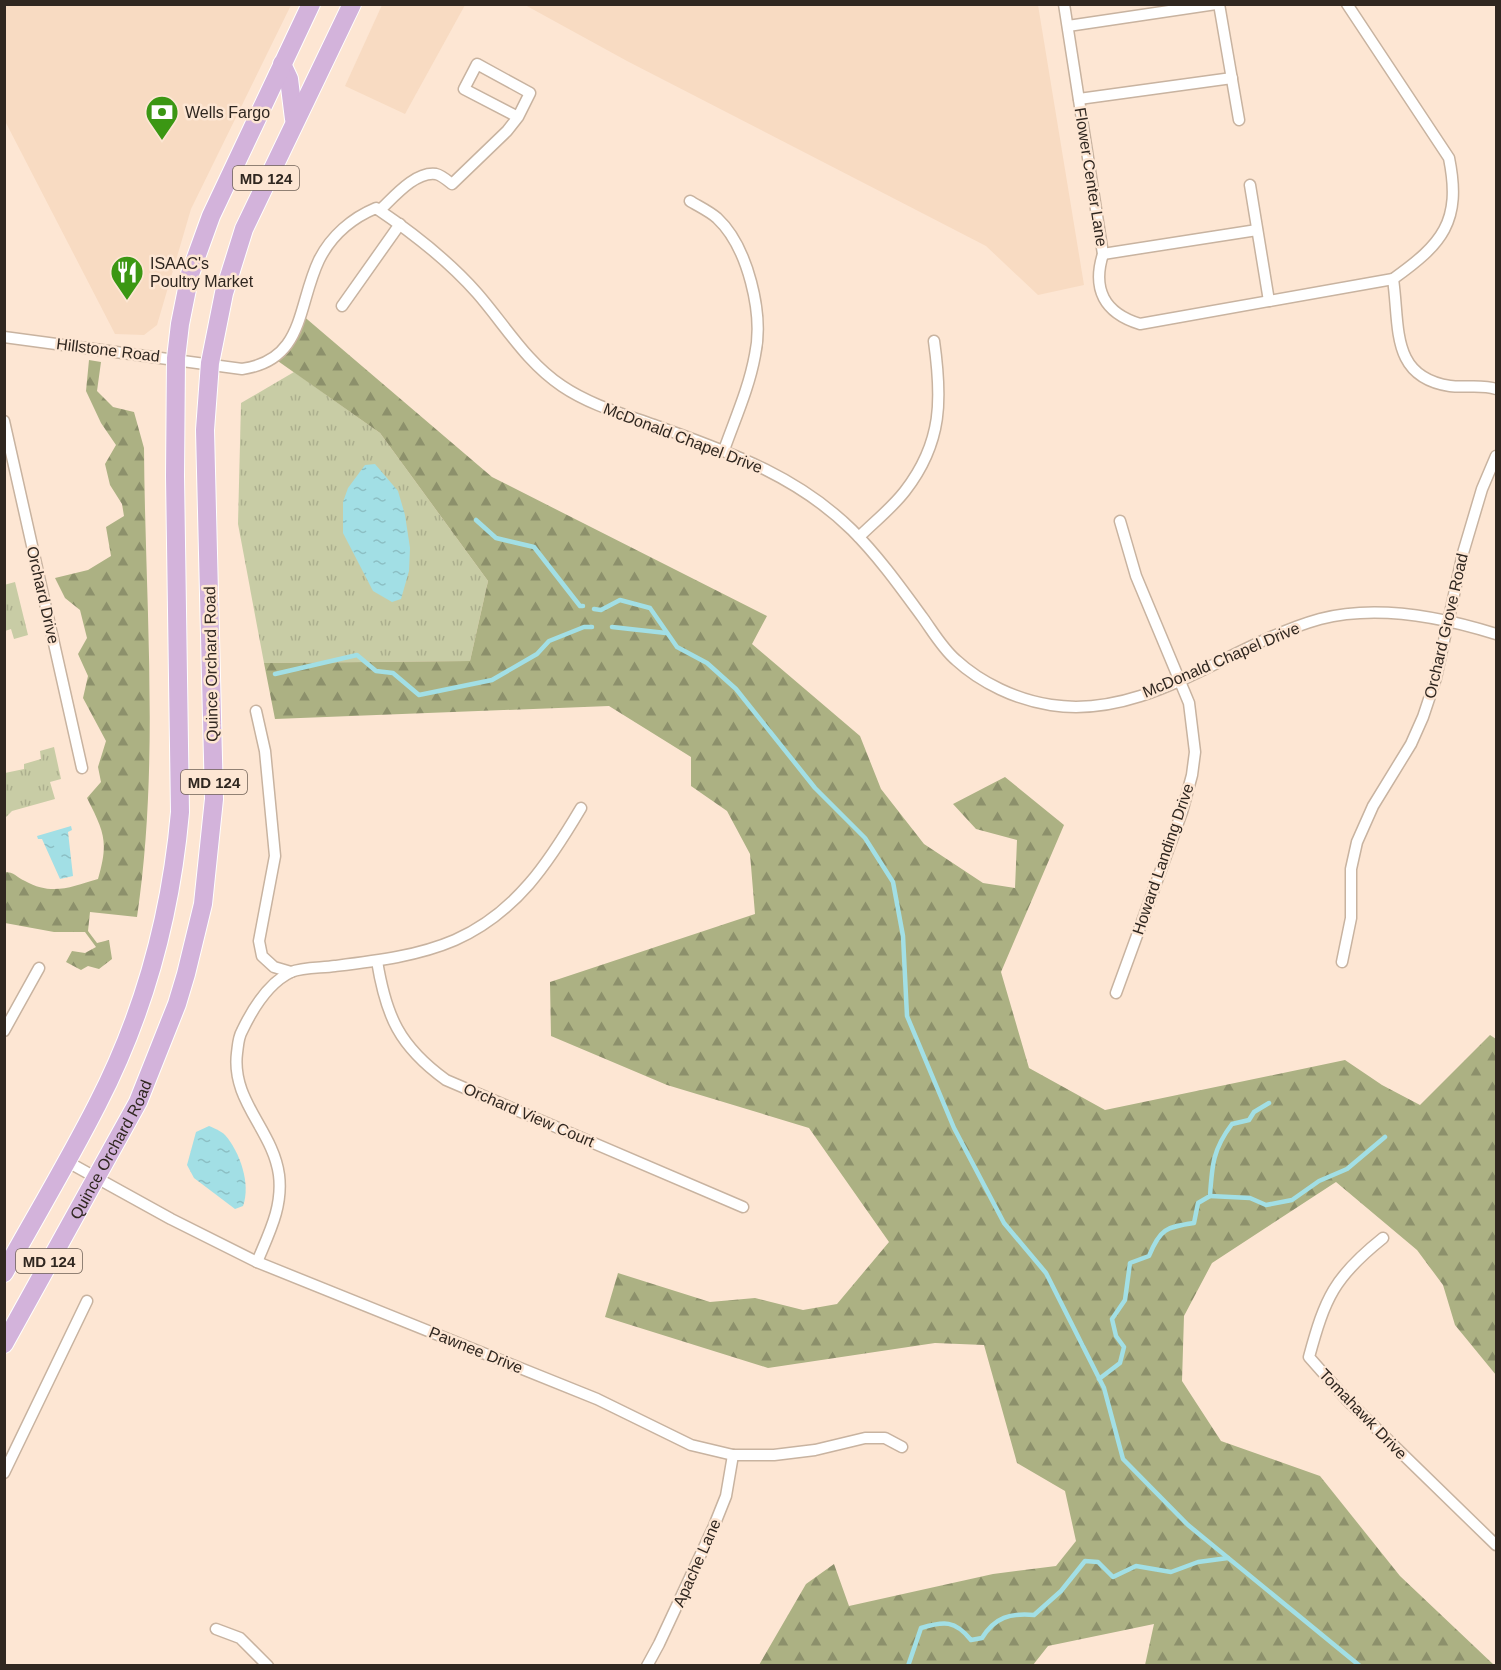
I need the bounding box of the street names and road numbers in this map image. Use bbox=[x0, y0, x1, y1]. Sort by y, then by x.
street label: Flower Center Lane bbox=[1072, 106, 1110, 248]
road number: MD 124 bbox=[233, 166, 299, 190]
street label: Hillstone Road bbox=[55, 335, 161, 365]
street label: McDonald Chapel Drive bbox=[601, 400, 765, 476]
street label: Orchard Drive bbox=[24, 545, 63, 646]
street label: Orchard Grove Road bbox=[1421, 552, 1471, 700]
street label: Quince Orchard Road bbox=[201, 586, 221, 742]
street label: McDonald Chapel Drive bbox=[1140, 619, 1302, 701]
road number: MD 124 bbox=[181, 770, 247, 794]
street label: Howard Landing Drive bbox=[1129, 781, 1197, 937]
street label: Quince Orchard Road bbox=[66, 1077, 154, 1222]
street label: Orchard View Court bbox=[461, 1080, 597, 1150]
road number: MD 124 bbox=[16, 1249, 82, 1273]
street label: Pawnee Drive bbox=[427, 1323, 525, 1377]
street label: Tomahawk Drive bbox=[1316, 1366, 1410, 1463]
street label: Apache Lane bbox=[670, 1516, 724, 1610]

